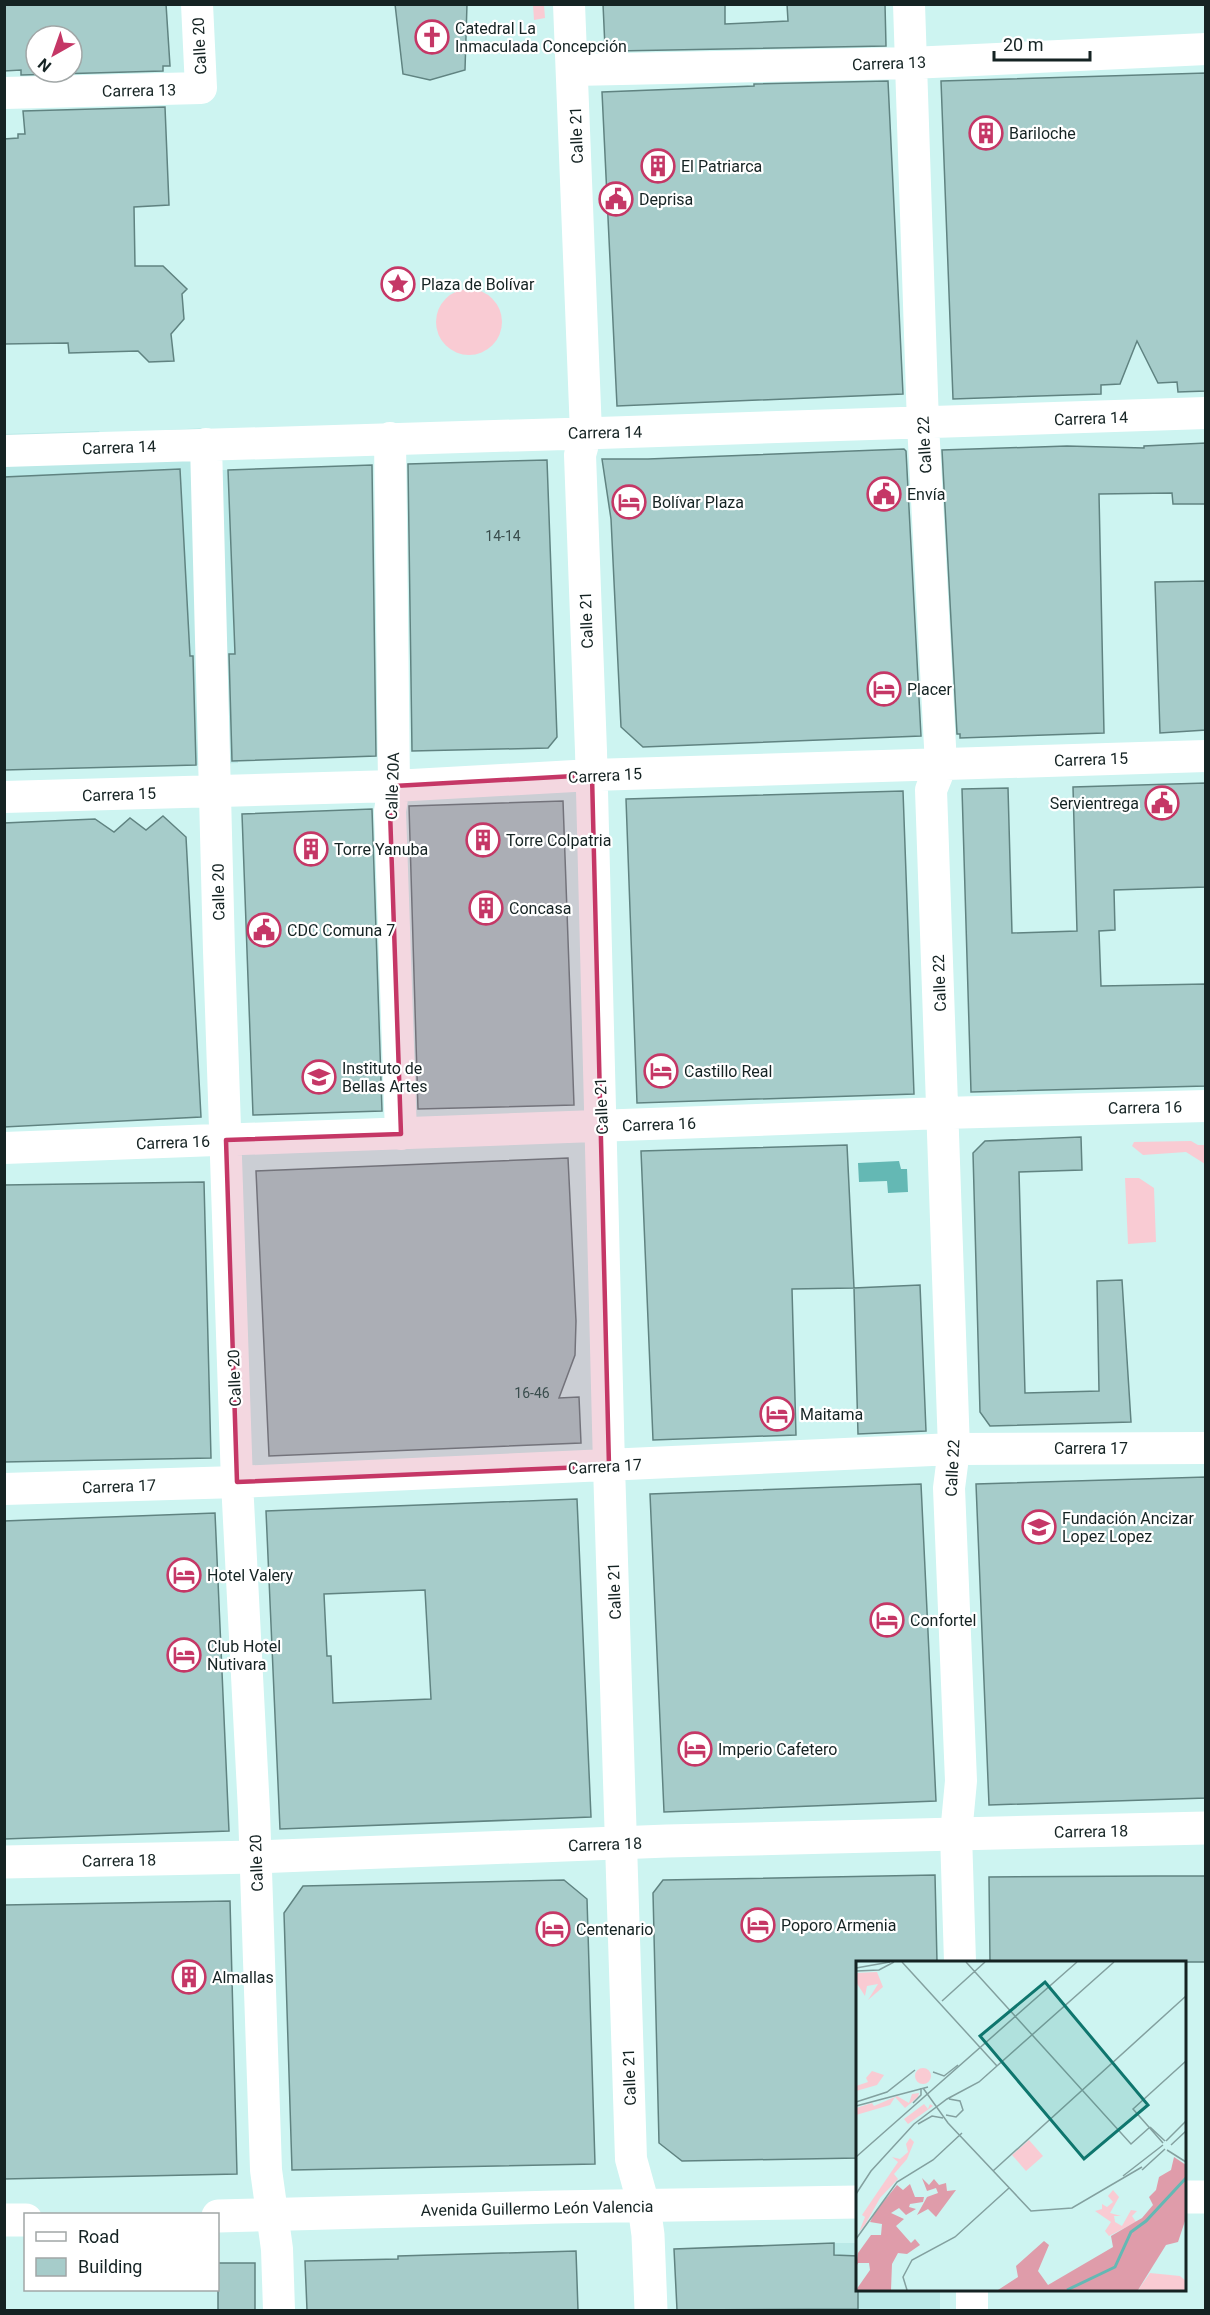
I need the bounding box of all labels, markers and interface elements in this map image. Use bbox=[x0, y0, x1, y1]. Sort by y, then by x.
street label: Calle 20 bbox=[189, 17, 210, 75]
church icon: Catedral La Inmaculada Concepción bbox=[414, 19, 450, 55]
place label: Catedral La Inmaculada Concepción bbox=[455, 19, 627, 56]
north arrow bbox=[24, 24, 84, 84]
scale bar bbox=[994, 24, 1090, 62]
text: 20 m bbox=[1003, 34, 1043, 55]
street label: Carrera 13 bbox=[852, 53, 926, 74]
text: N bbox=[34, 54, 55, 76]
street label: Carrera 13 bbox=[102, 80, 176, 101]
street label: Calle 21 bbox=[566, 106, 587, 164]
building icon: Bariloche bbox=[968, 115, 1004, 151]
place label: Bariloche bbox=[1009, 124, 1076, 143]
building icon: El Patriarca bbox=[640, 148, 676, 184]
place label: El Patriarca bbox=[681, 157, 762, 176]
public building icon: Deprisa bbox=[598, 181, 634, 217]
place label: Deprisa bbox=[639, 190, 693, 209]
place icon: Plaza de Bolívar bbox=[380, 266, 416, 302]
place label: Plaza de Bolívar bbox=[421, 275, 535, 294]
street label: Carrera 14 bbox=[1054, 408, 1128, 429]
street label: Calle 22 bbox=[914, 416, 935, 474]
street label: Carrera 14 bbox=[568, 422, 642, 443]
street label: Carrera 14 bbox=[82, 437, 156, 458]
public building icon: Envía bbox=[866, 476, 902, 512]
hotel icon: Bolívar Plaza bbox=[611, 484, 647, 520]
place label: Envía bbox=[907, 485, 945, 504]
place label: Bolívar Plaza bbox=[652, 493, 744, 512]
house number: 14-14 bbox=[485, 528, 521, 544]
street label: Calle 21 bbox=[576, 591, 597, 649]
hotel icon: Placer bbox=[866, 671, 902, 707]
place label: Placer bbox=[907, 680, 953, 699]
street label: Carrera 15 bbox=[1054, 749, 1128, 770]
street label: Calle 20A bbox=[382, 751, 403, 820]
street label: Carrera 15 bbox=[568, 764, 643, 787]
street label: Carrera 15 bbox=[82, 784, 156, 805]
public building icon: Servientrega bbox=[1144, 785, 1180, 821]
place label: Servientrega bbox=[1050, 794, 1139, 813]
building icon: Torre Colpatria bbox=[465, 822, 501, 858]
building icon: Torre Yanuba bbox=[293, 831, 329, 867]
place label: Torre Colpatria bbox=[506, 831, 611, 850]
place label: Torre Yanuba bbox=[334, 840, 428, 859]
street label: Calle 20 bbox=[209, 863, 228, 921]
building icon: Concasa bbox=[468, 890, 504, 926]
place label: Concasa bbox=[509, 899, 571, 918]
public building icon: CDC Comuna 7 bbox=[246, 912, 282, 948]
place label: CDC Comuna 7 bbox=[287, 921, 395, 940]
street label: Calle 22 bbox=[929, 954, 950, 1012]
hotel icon: Castillo Real bbox=[643, 1053, 679, 1089]
school or university icon: Instituto de Bellas Artes bbox=[301, 1059, 337, 1095]
place label: Instituto de Bellas Artes bbox=[342, 1059, 427, 1096]
place label: Castillo Real bbox=[684, 1062, 772, 1081]
street label: Calle 21 bbox=[591, 1077, 612, 1135]
street label: Carrera 16 bbox=[1108, 1097, 1182, 1118]
street label: Carrera 16 bbox=[622, 1114, 696, 1135]
street label: Carrera 16 bbox=[136, 1132, 210, 1153]
street label: Calle 20 bbox=[224, 1349, 245, 1407]
house number: 16-46 bbox=[514, 1385, 550, 1401]
hotel icon: Maitama bbox=[759, 1396, 795, 1432]
place label: Maitama bbox=[800, 1405, 863, 1424]
street label: Calle 22 bbox=[942, 1439, 963, 1497]
street label: Carrera 17 bbox=[1054, 1439, 1128, 1458]
street label: Carrera 17 bbox=[568, 1455, 643, 1478]
street label: Carrera 17 bbox=[82, 1476, 156, 1497]
school or university icon: Fundación Ancizar Lopez Lopez bbox=[1021, 1509, 1057, 1545]
place label: Fundación Ancizar Lopez Lopez bbox=[1062, 1509, 1194, 1546]
hotel icon: Hotel Valery bbox=[166, 1557, 202, 1593]
street label: Calle 21 bbox=[604, 1562, 625, 1620]
place label: Hotel Valery bbox=[207, 1566, 294, 1585]
hotel icon: Confortel bbox=[869, 1602, 905, 1638]
place label: Confortel bbox=[910, 1611, 976, 1630]
hotel icon: Club Hotel Nutivara bbox=[166, 1637, 202, 1673]
place label: Club Hotel Nutivara bbox=[207, 1637, 281, 1674]
hotel icon: Imperio Cafetero bbox=[677, 1731, 713, 1767]
place label: Imperio Cafetero bbox=[718, 1740, 837, 1759]
street label: Carrera 18 bbox=[1054, 1821, 1128, 1842]
street label: Calle 20 bbox=[246, 1834, 267, 1892]
street label: Carrera 18 bbox=[568, 1834, 642, 1855]
street label: Carrera 18 bbox=[82, 1850, 156, 1871]
hotel icon: Poporo Armenia bbox=[740, 1907, 776, 1943]
hotel icon: Centenario bbox=[535, 1911, 571, 1947]
place label: Poporo Armenia bbox=[781, 1916, 896, 1935]
place label: Centenario bbox=[576, 1920, 653, 1939]
building icon: Almallas bbox=[171, 1959, 207, 1995]
inset map bbox=[856, 1961, 1186, 2291]
place label: Almallas bbox=[212, 1968, 274, 1987]
street label: Calle 21 bbox=[619, 2048, 640, 2106]
street label: Avenida Guillermo León Valencia bbox=[420, 2197, 654, 2220]
legend bbox=[24, 2213, 219, 2291]
text: Road bbox=[78, 2226, 119, 2247]
text: Building bbox=[78, 2256, 142, 2277]

